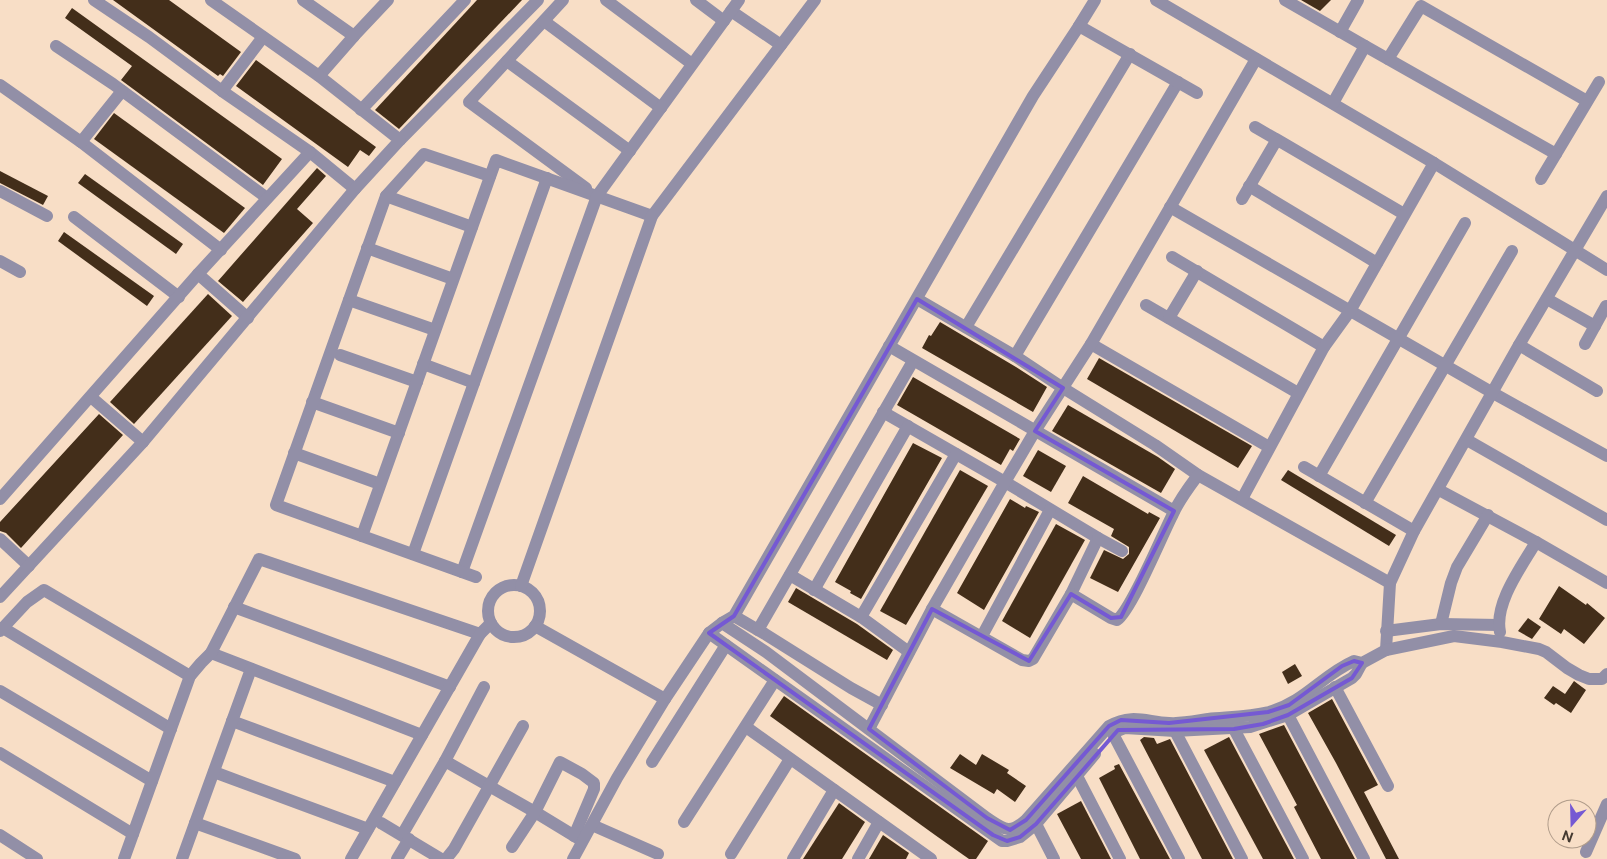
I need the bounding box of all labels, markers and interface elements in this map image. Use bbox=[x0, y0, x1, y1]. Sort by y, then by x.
north arrow bbox=[1547, 799, 1597, 849]
text: N bbox=[1560, 827, 1575, 846]

